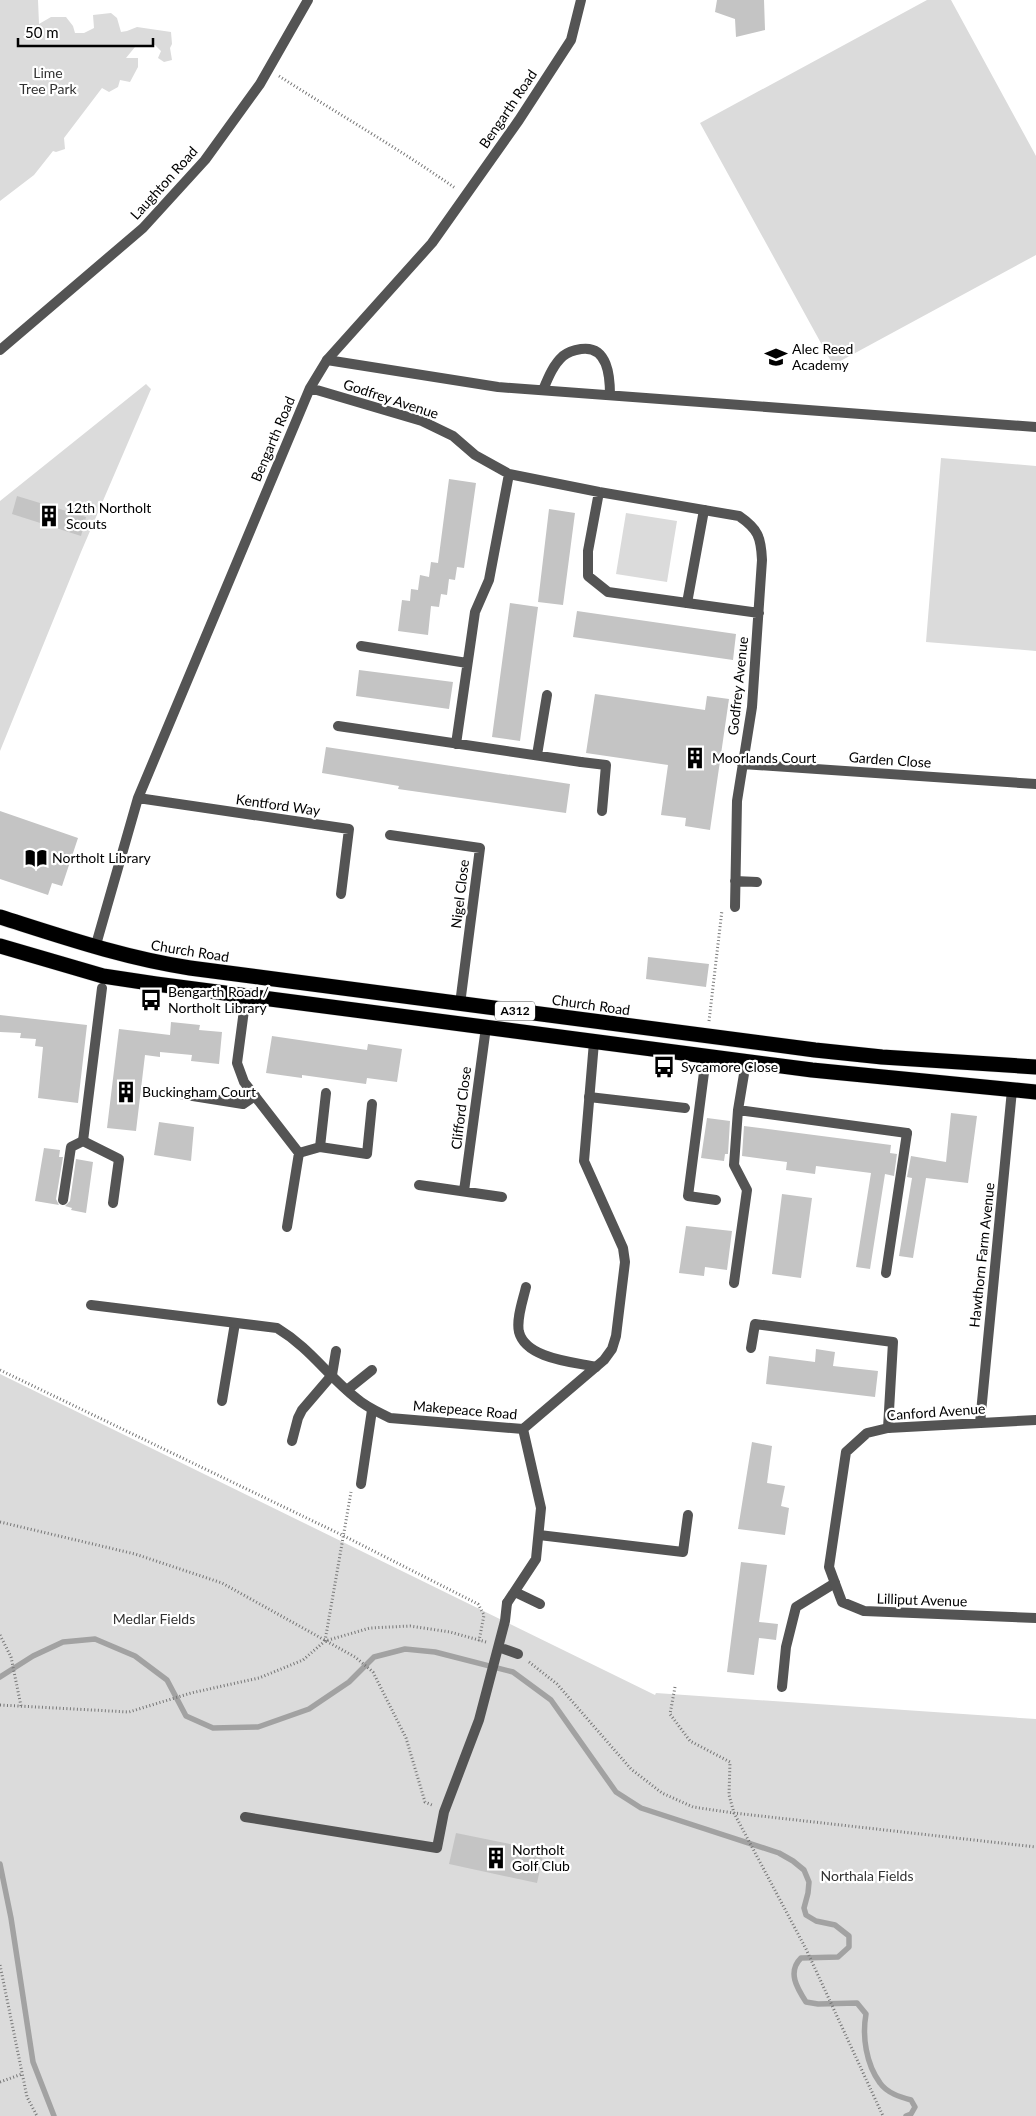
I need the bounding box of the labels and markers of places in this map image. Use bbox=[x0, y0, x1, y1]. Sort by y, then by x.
place label: Alec Reed Academy bbox=[792, 340, 853, 373]
school or university icon: Alec Reed Academy bbox=[763, 344, 789, 370]
place label: 12th Northolt Scouts bbox=[66, 499, 151, 532]
building icon: 12th Northolt Scouts bbox=[36, 503, 62, 529]
building icon: Moorlands Court bbox=[682, 745, 708, 771]
place label: Moorlands Court bbox=[712, 749, 816, 766]
library icon: Northolt Library bbox=[23, 845, 49, 871]
place label: Northolt Library bbox=[52, 849, 152, 866]
place label: Bengarth Road / Northolt Library bbox=[168, 983, 269, 1016]
bus stop icon: Bengarth Road / Northolt Library bbox=[138, 987, 164, 1013]
bus stop icon: Sycamore Close bbox=[651, 1054, 677, 1080]
place label: Sycamore Close bbox=[681, 1058, 778, 1075]
building icon: Buckingham Court bbox=[113, 1079, 139, 1105]
place label: Buckingham Court bbox=[142, 1083, 256, 1100]
place label: Northolt Golf Club bbox=[512, 1841, 570, 1874]
building icon: Northolt Golf Club bbox=[483, 1845, 509, 1871]

